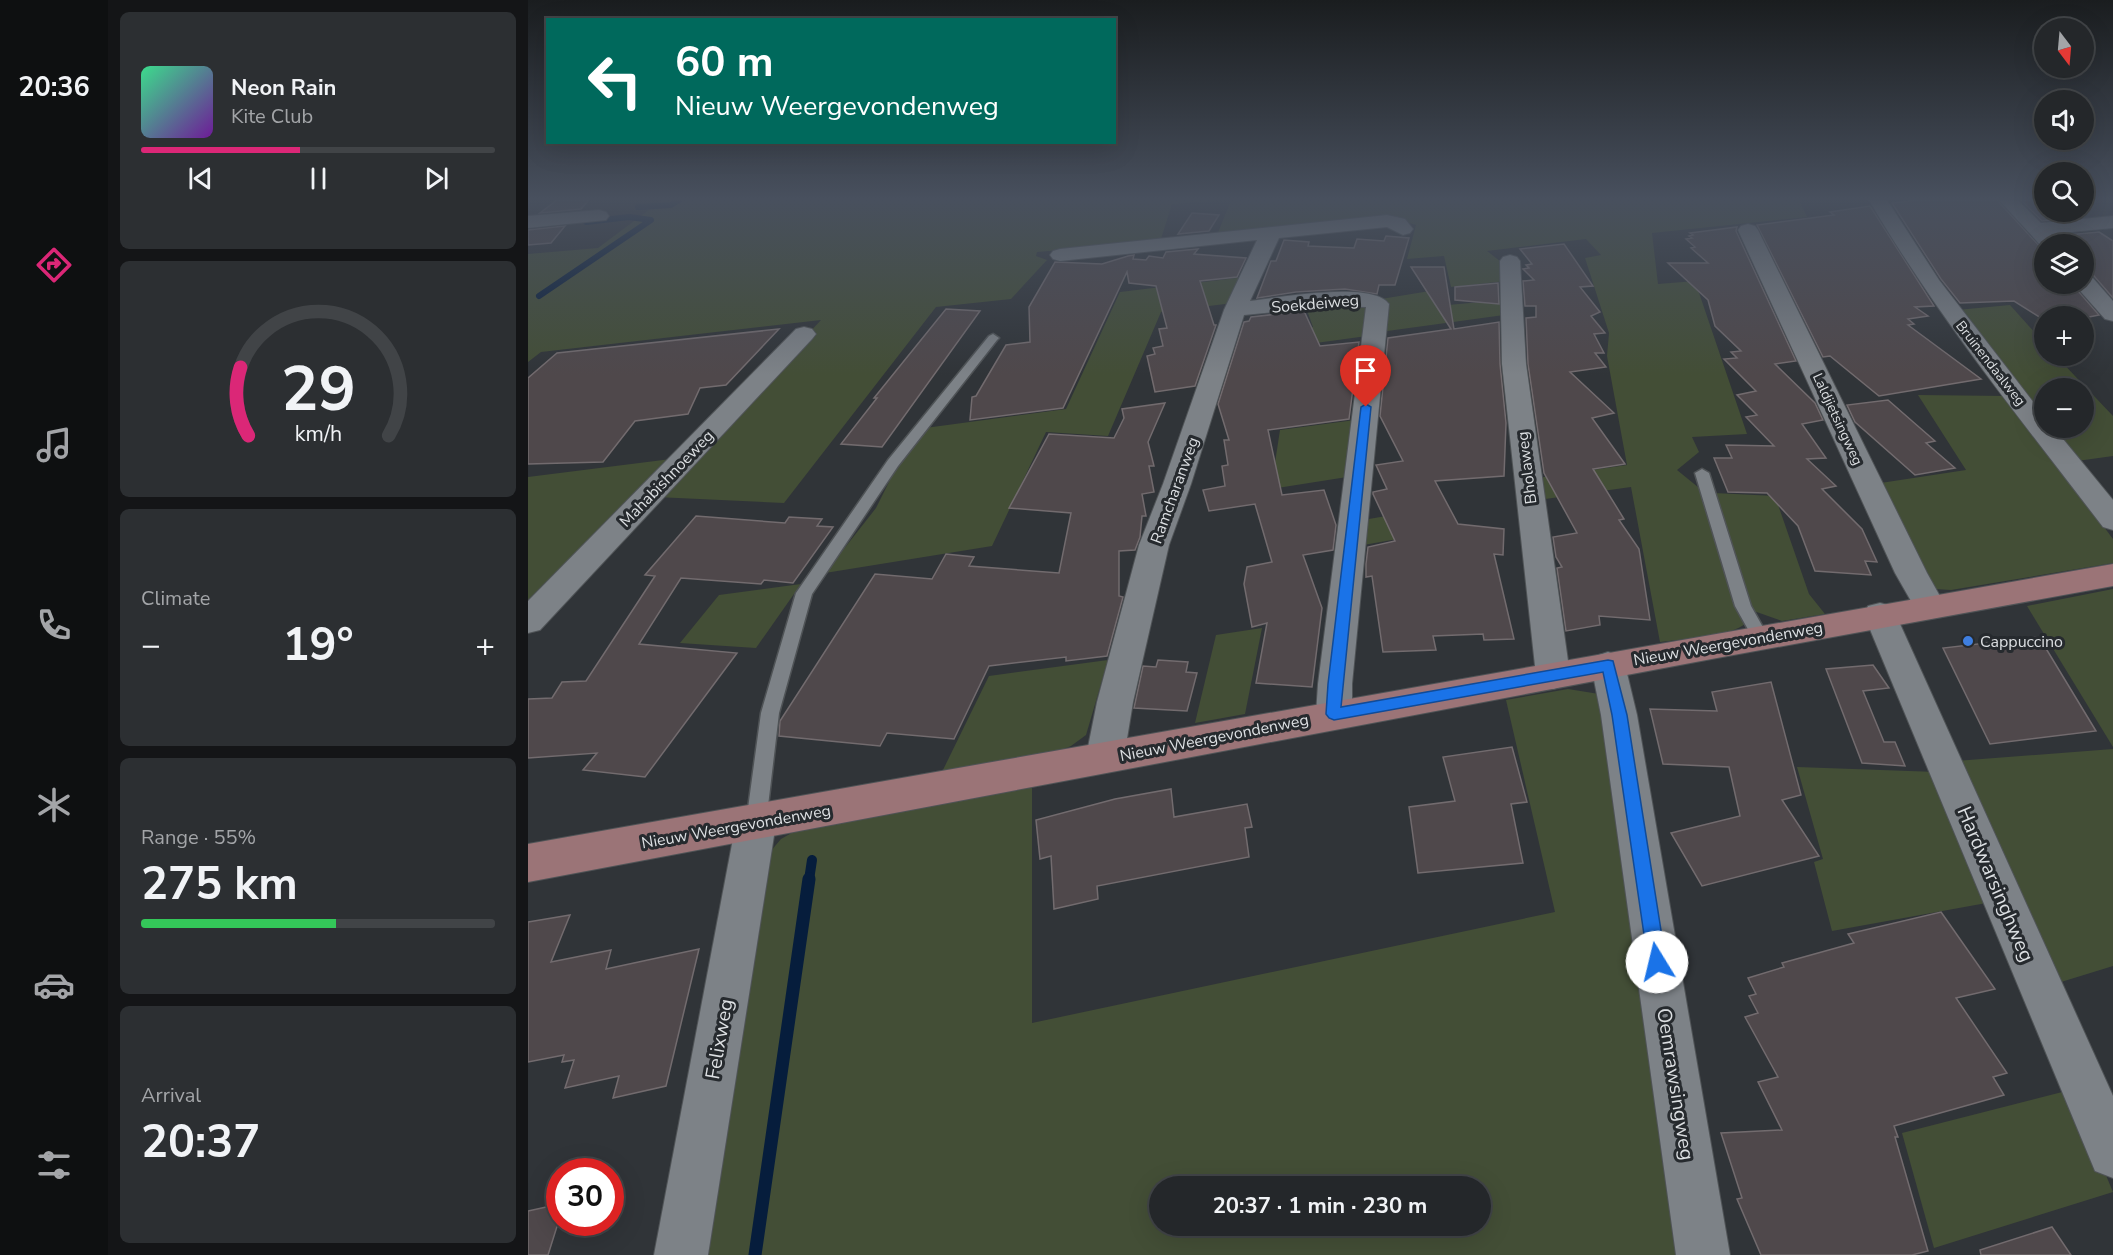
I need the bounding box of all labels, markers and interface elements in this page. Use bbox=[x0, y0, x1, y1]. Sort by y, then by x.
north arrow bbox=[2034, 18, 2094, 78]
map controls bbox=[2034, 18, 2094, 438]
text: 60 m bbox=[675, 34, 774, 91]
icon: left bbox=[576, 42, 654, 120]
text: 20:36 bbox=[18, 69, 90, 106]
text: Neon Rain bbox=[231, 73, 336, 103]
text: Nieuw Weergevondenweg bbox=[675, 88, 999, 125]
button: sound bbox=[2034, 90, 2094, 150]
text: Kite Club bbox=[231, 103, 313, 130]
icon: previous bbox=[184, 162, 217, 195]
icon: pause bbox=[302, 162, 335, 195]
icon: next bbox=[420, 162, 453, 195]
button: search bbox=[2034, 162, 2094, 222]
button: layers bbox=[2034, 234, 2094, 294]
icon: directions bbox=[33, 244, 75, 286]
street label: Soekdeiweg bbox=[1270, 289, 1360, 319]
button: + bbox=[2034, 306, 2094, 366]
street label: Bruinendaalweg bbox=[1951, 317, 2030, 410]
pin bbox=[1340, 345, 1391, 407]
text: 29 bbox=[281, 347, 355, 432]
icon: arrive bbox=[1349, 354, 1382, 387]
street label: Laldjietsingweg bbox=[1808, 370, 1867, 468]
button: − bbox=[2034, 378, 2094, 438]
text: km/h bbox=[294, 419, 342, 449]
icon: music bbox=[33, 424, 75, 466]
street label: Mahabishnoeweg bbox=[615, 425, 719, 532]
street label: Bholaweg bbox=[1512, 430, 1542, 506]
street label: Ramcharanweg bbox=[1145, 434, 1204, 547]
text: Climate bbox=[141, 585, 210, 612]
icon: phone bbox=[33, 604, 75, 646]
text: 19° bbox=[282, 615, 354, 676]
street label: Nieuw Weergevondenweg bbox=[1632, 616, 1825, 671]
text: − bbox=[141, 623, 161, 668]
text: + bbox=[475, 623, 495, 668]
place label: Cappuccino bbox=[1980, 631, 2063, 653]
marker: Cappuccino bbox=[1961, 634, 1975, 648]
street label: Nieuw Weergevondenweg bbox=[1118, 709, 1310, 767]
icon: climate bbox=[33, 784, 75, 826]
street label: Nieuw Weergevondenweg bbox=[640, 799, 833, 854]
street label: Hardwarsinghweg bbox=[1951, 802, 2040, 966]
text: Range · 55% bbox=[141, 824, 256, 851]
text: 275 km bbox=[141, 854, 298, 915]
position arrow bbox=[1625, 930, 1689, 994]
icon: car bbox=[33, 964, 75, 1006]
street label: Felixweg bbox=[699, 997, 740, 1081]
street label: Oemrawsingweg bbox=[1650, 1006, 1701, 1162]
text: Arrival bbox=[141, 1082, 201, 1109]
text: 20:37 bbox=[141, 1112, 260, 1173]
icon: filters bbox=[33, 1144, 75, 1186]
speed limit sign: 30 bbox=[546, 1158, 624, 1236]
text: 20:37 · 1 min · 230 m bbox=[1213, 1191, 1427, 1221]

